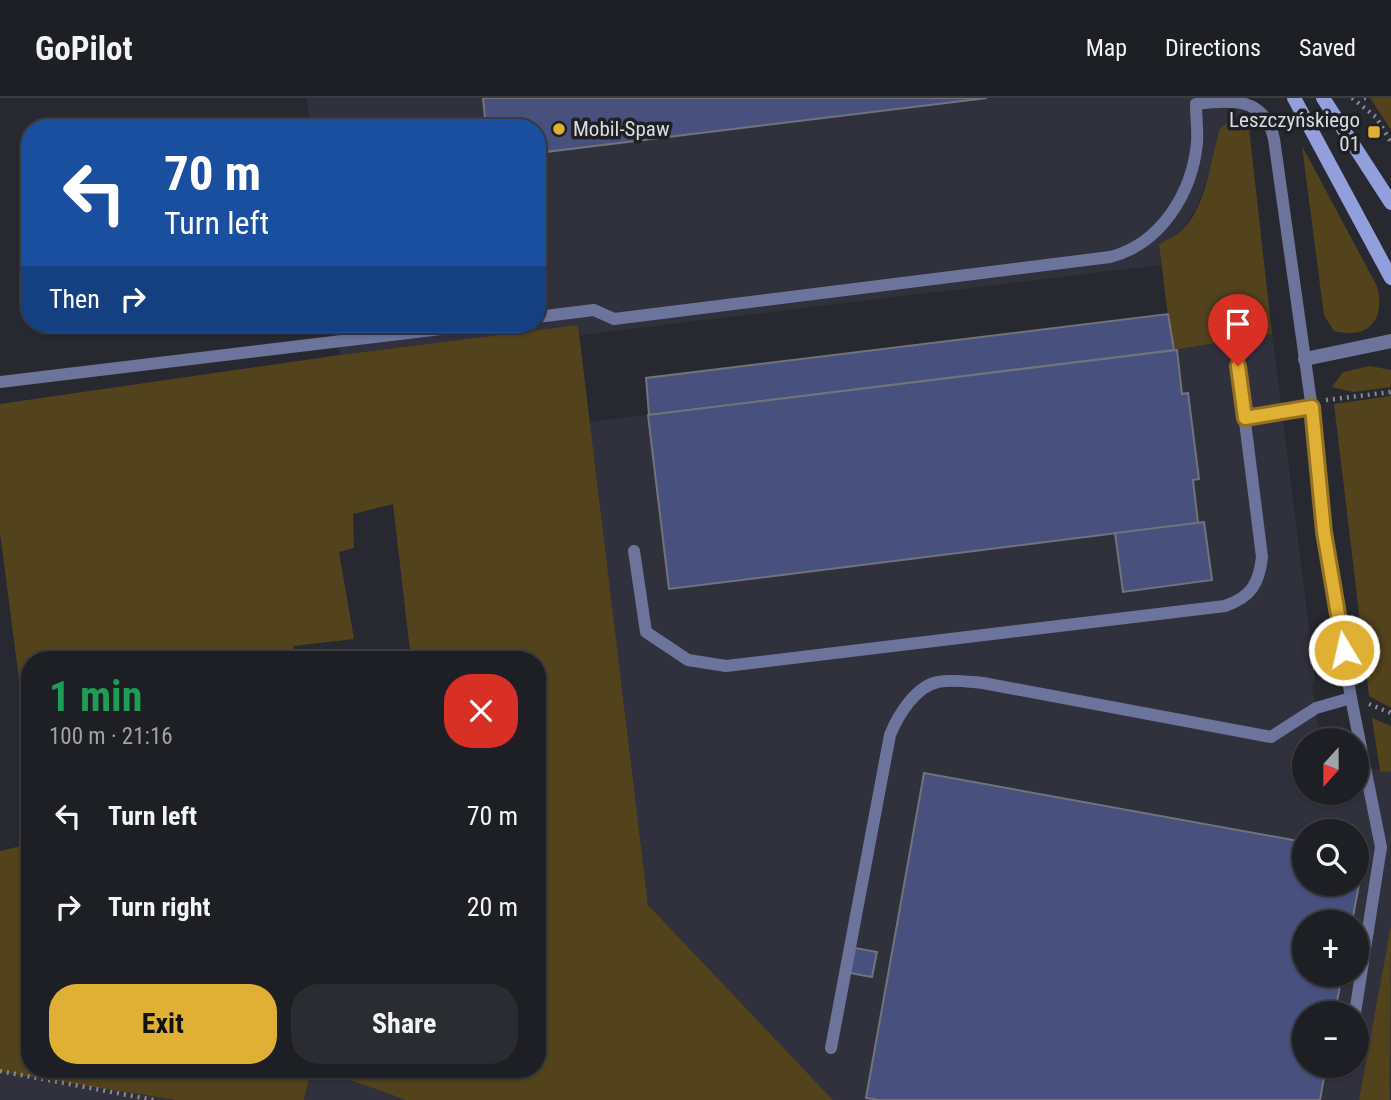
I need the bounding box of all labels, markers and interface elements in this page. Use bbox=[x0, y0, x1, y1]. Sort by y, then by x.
text: GoPilot bbox=[35, 29, 133, 68]
text: Map bbox=[1086, 34, 1127, 62]
text: Directions bbox=[1165, 34, 1261, 62]
text: Saved bbox=[1299, 34, 1356, 62]
place label: Leszczyńskiego 01 bbox=[1229, 108, 1360, 156]
place label: Mobil-Spaw bbox=[573, 117, 670, 141]
marker: Mobil-Spaw bbox=[551, 121, 567, 137]
marker: Leszczyńskiego 01 bbox=[1366, 124, 1382, 140]
text: 70 m bbox=[164, 145, 261, 202]
icon: left bbox=[49, 147, 140, 238]
text: Turn left bbox=[164, 204, 269, 242]
icon: right bbox=[114, 280, 152, 318]
text: Then bbox=[49, 284, 100, 314]
pin bbox=[1208, 294, 1268, 366]
icon: arrive bbox=[1219, 305, 1257, 343]
position arrow bbox=[1307, 613, 1381, 687]
text: 1 min bbox=[49, 672, 142, 721]
button: close bbox=[444, 674, 518, 748]
text: 100 m · 21:16 bbox=[49, 723, 173, 750]
north arrow bbox=[1292, 728, 1368, 805]
map controls bbox=[1292, 728, 1369, 1078]
icon: left bbox=[49, 797, 87, 835]
text: Turn left bbox=[108, 801, 197, 831]
text: 70 m bbox=[467, 801, 518, 831]
button: search bbox=[1292, 819, 1369, 896]
icon: right bbox=[49, 888, 87, 926]
text: Turn right bbox=[108, 892, 210, 922]
text: 20 m bbox=[467, 892, 518, 922]
button: + bbox=[1292, 910, 1369, 987]
button: Exit bbox=[49, 984, 277, 1064]
button: Share bbox=[291, 984, 518, 1064]
button: − bbox=[1292, 1001, 1369, 1078]

